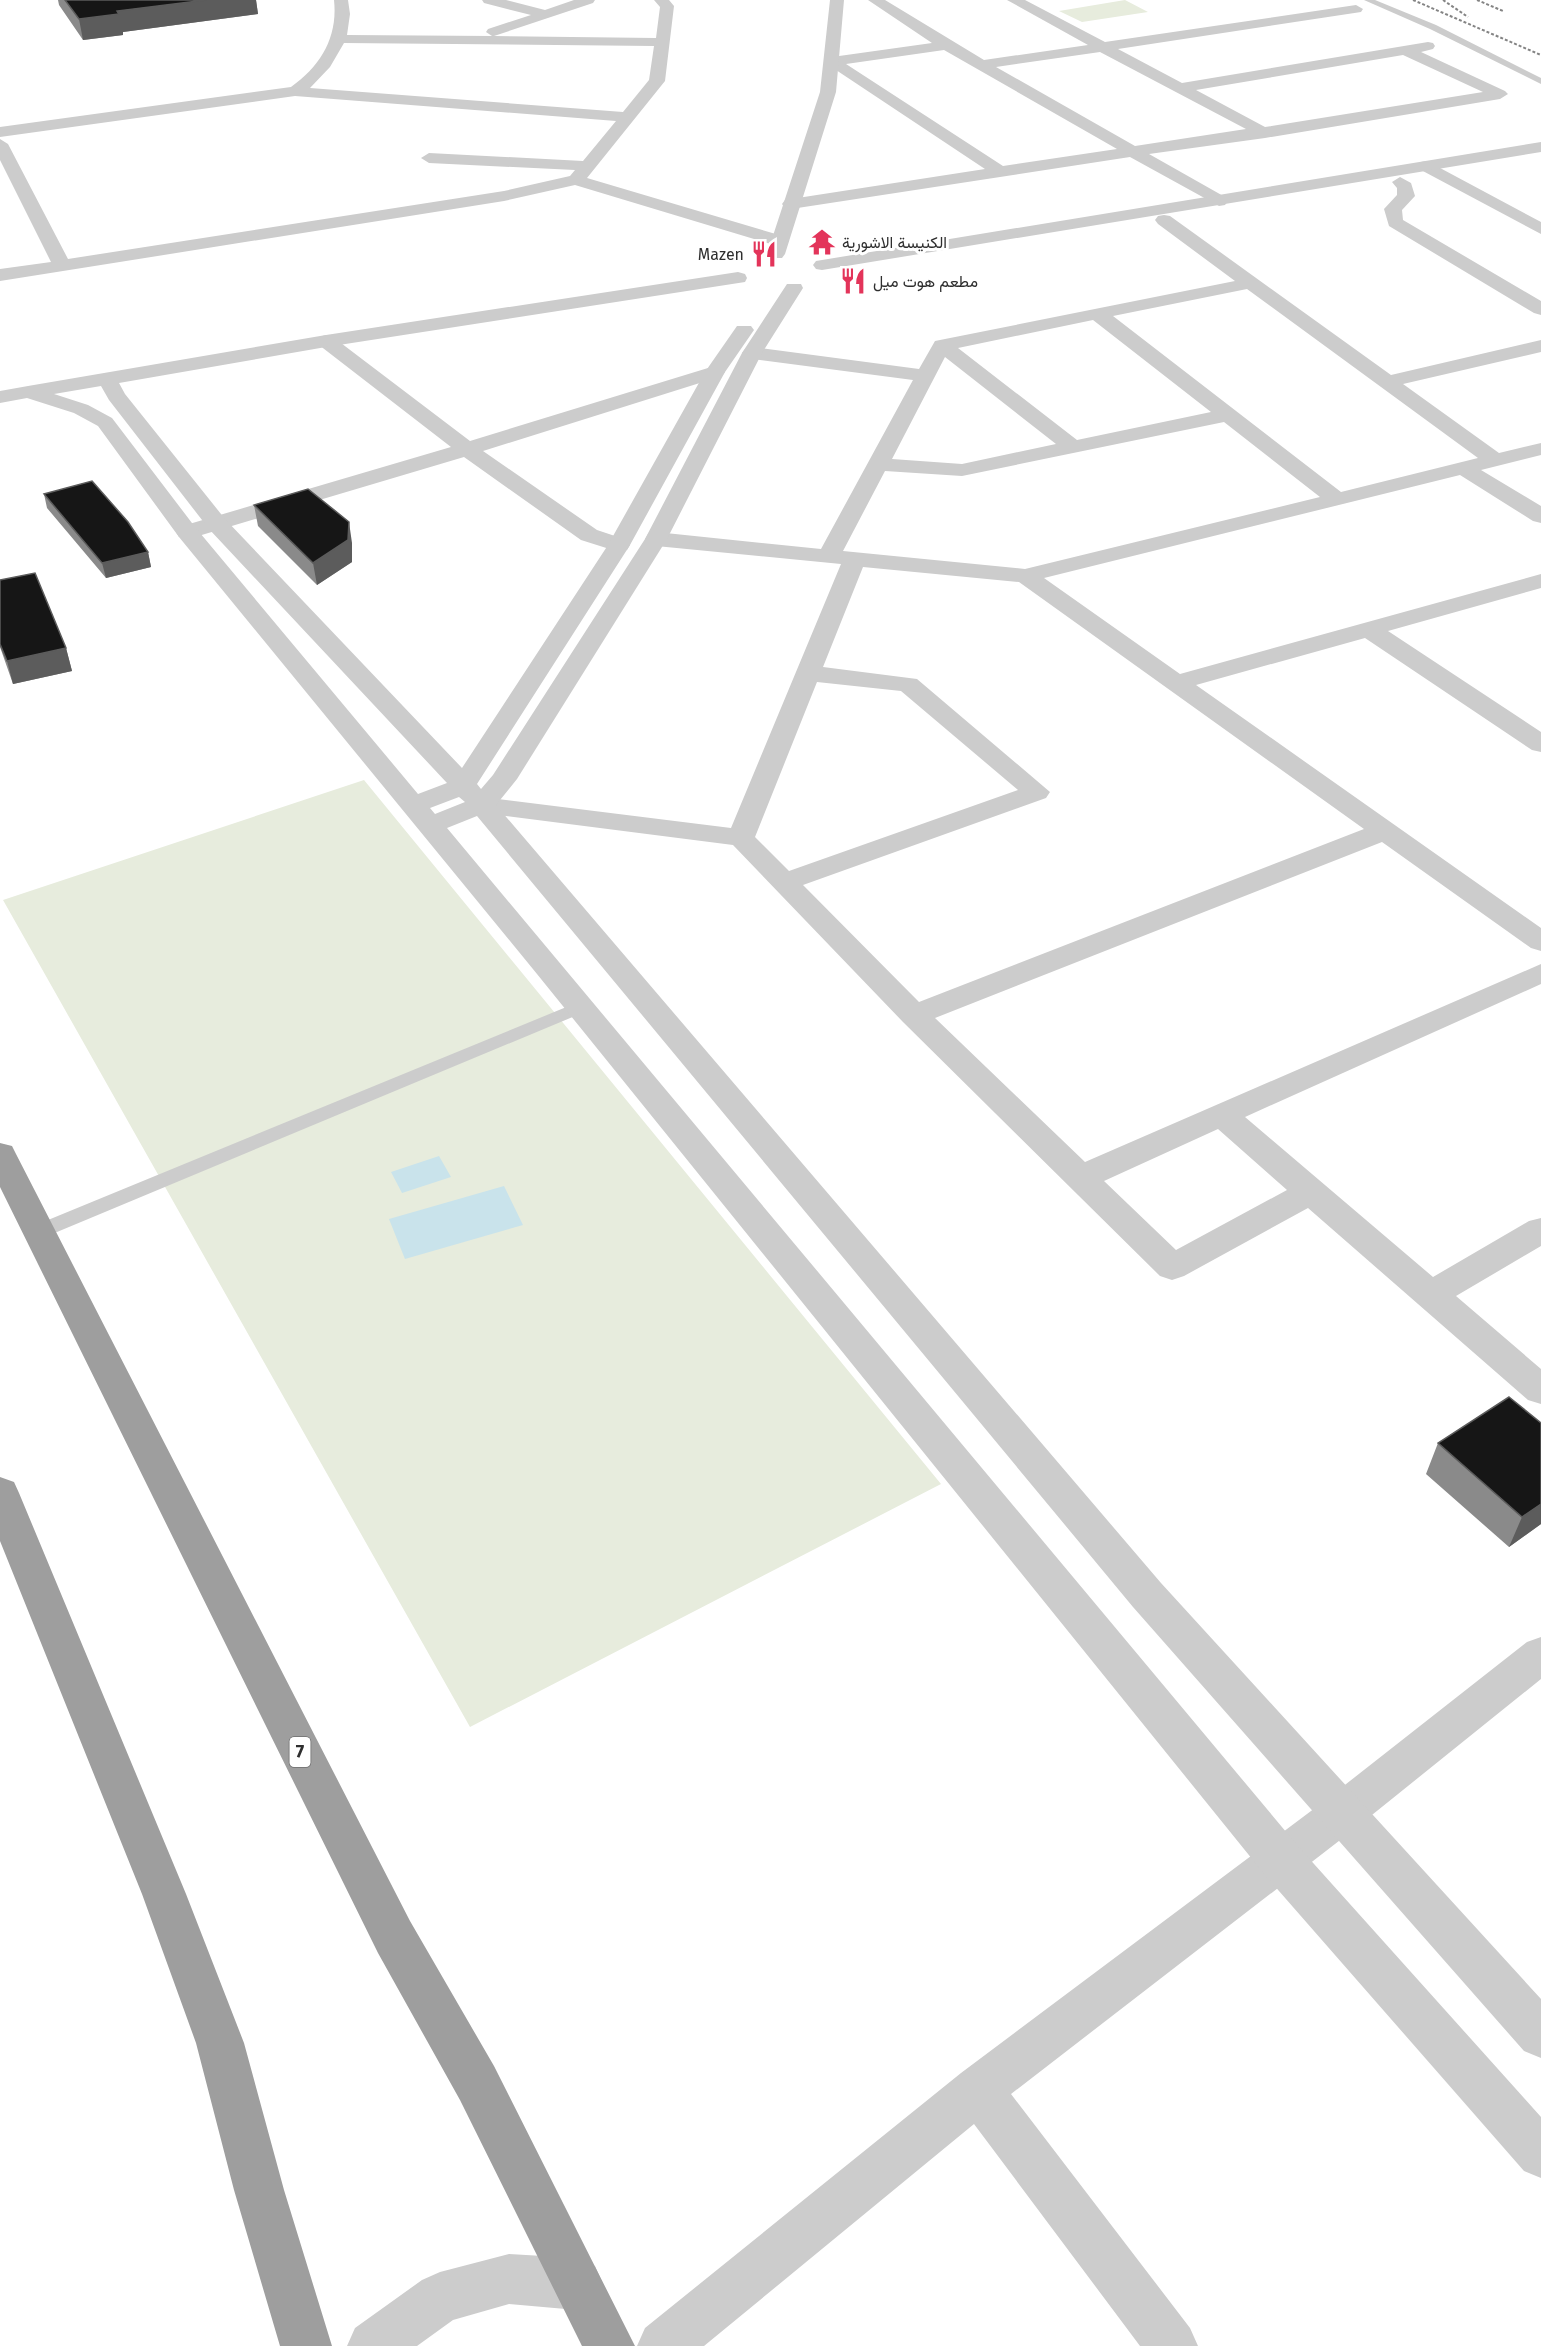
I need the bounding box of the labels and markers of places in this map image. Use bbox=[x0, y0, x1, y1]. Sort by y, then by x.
temple icon: الكنيسة الاشورية bbox=[807, 227, 837, 257]
place label: الكنيسة الاشورية bbox=[842, 233, 947, 253]
restaurant icon: Mazen bbox=[749, 239, 779, 269]
place label: Mazen bbox=[698, 245, 744, 264]
restaurant icon: مطعم هوت ميل bbox=[838, 266, 868, 296]
place label: مطعم هوت ميل bbox=[873, 272, 978, 292]

